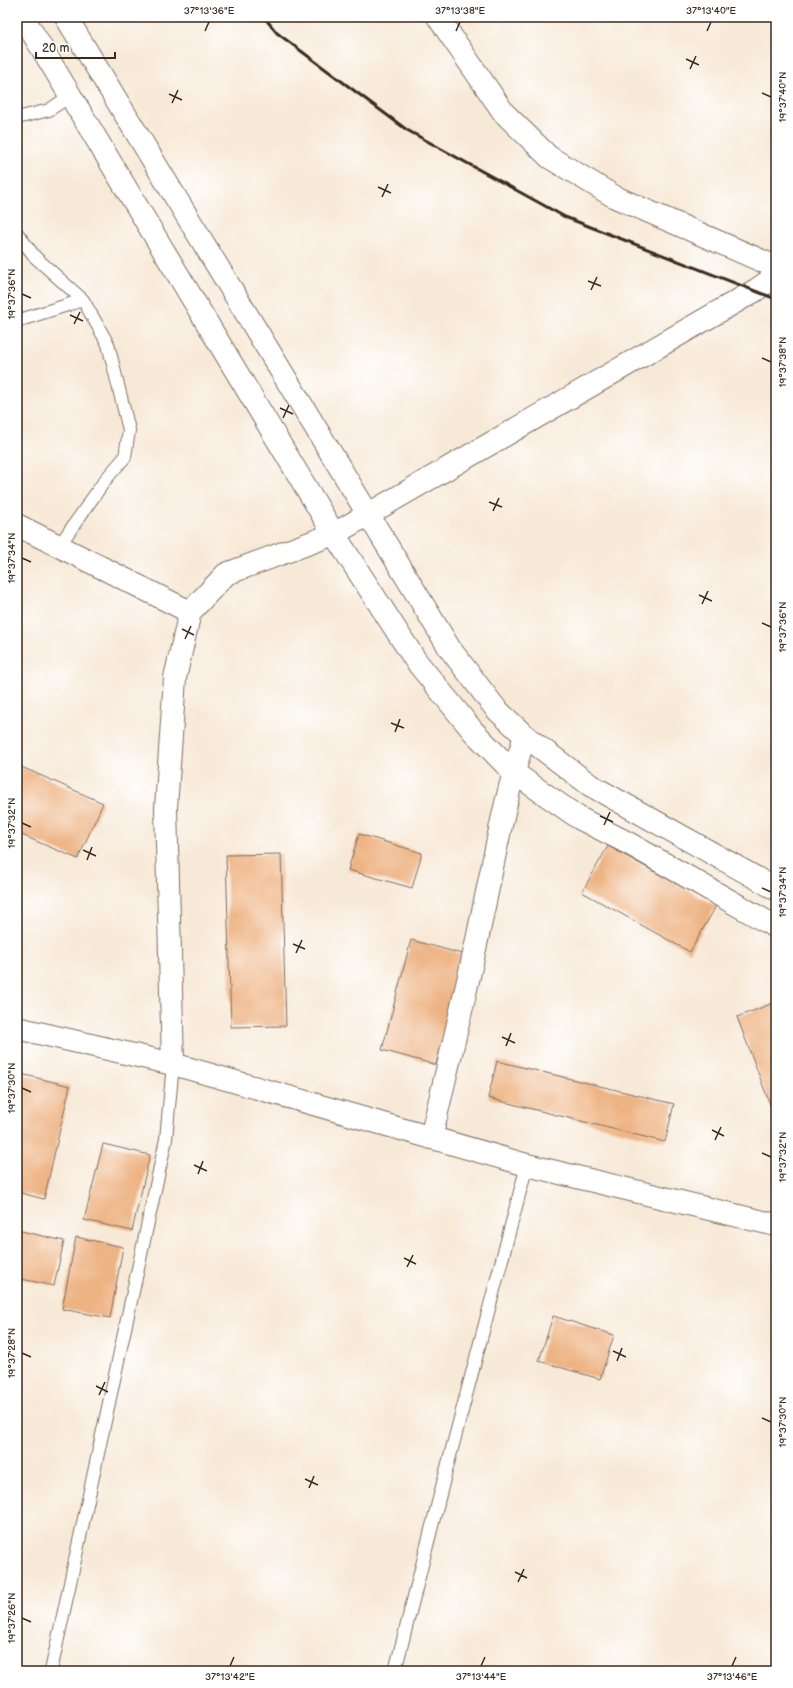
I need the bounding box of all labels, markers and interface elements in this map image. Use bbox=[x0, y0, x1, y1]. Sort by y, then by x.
text: 37°13'36"E bbox=[184, 5, 235, 17]
text: 37°13'38"E bbox=[435, 5, 486, 17]
text: 37°13'40"E bbox=[686, 5, 737, 17]
scale bar bbox=[36, 34, 115, 60]
text: 20 m bbox=[42, 41, 69, 56]
text: 19°37'40"N bbox=[777, 72, 789, 122]
text: 19°37'36"N bbox=[6, 268, 18, 320]
text: 19°37'38"N bbox=[777, 337, 789, 387]
text: 19°37'34"N bbox=[6, 532, 18, 584]
text: 19°37'36"N bbox=[777, 601, 789, 653]
text: 19°37'32"N bbox=[6, 798, 18, 848]
text: 19°37'34"N bbox=[777, 866, 789, 918]
text: 19°37'30"N bbox=[6, 1063, 18, 1113]
text: 19°37'32"N bbox=[777, 1132, 789, 1182]
text: 19°37'28"N bbox=[6, 1328, 18, 1378]
text: 19°37'30"N bbox=[777, 1397, 789, 1447]
text: 19°37'26"N bbox=[6, 1593, 18, 1643]
text: 37°13'42"E bbox=[205, 1671, 256, 1683]
text: 37°13'44"E bbox=[456, 1671, 507, 1683]
text: 37°13'46"E bbox=[707, 1671, 758, 1683]

